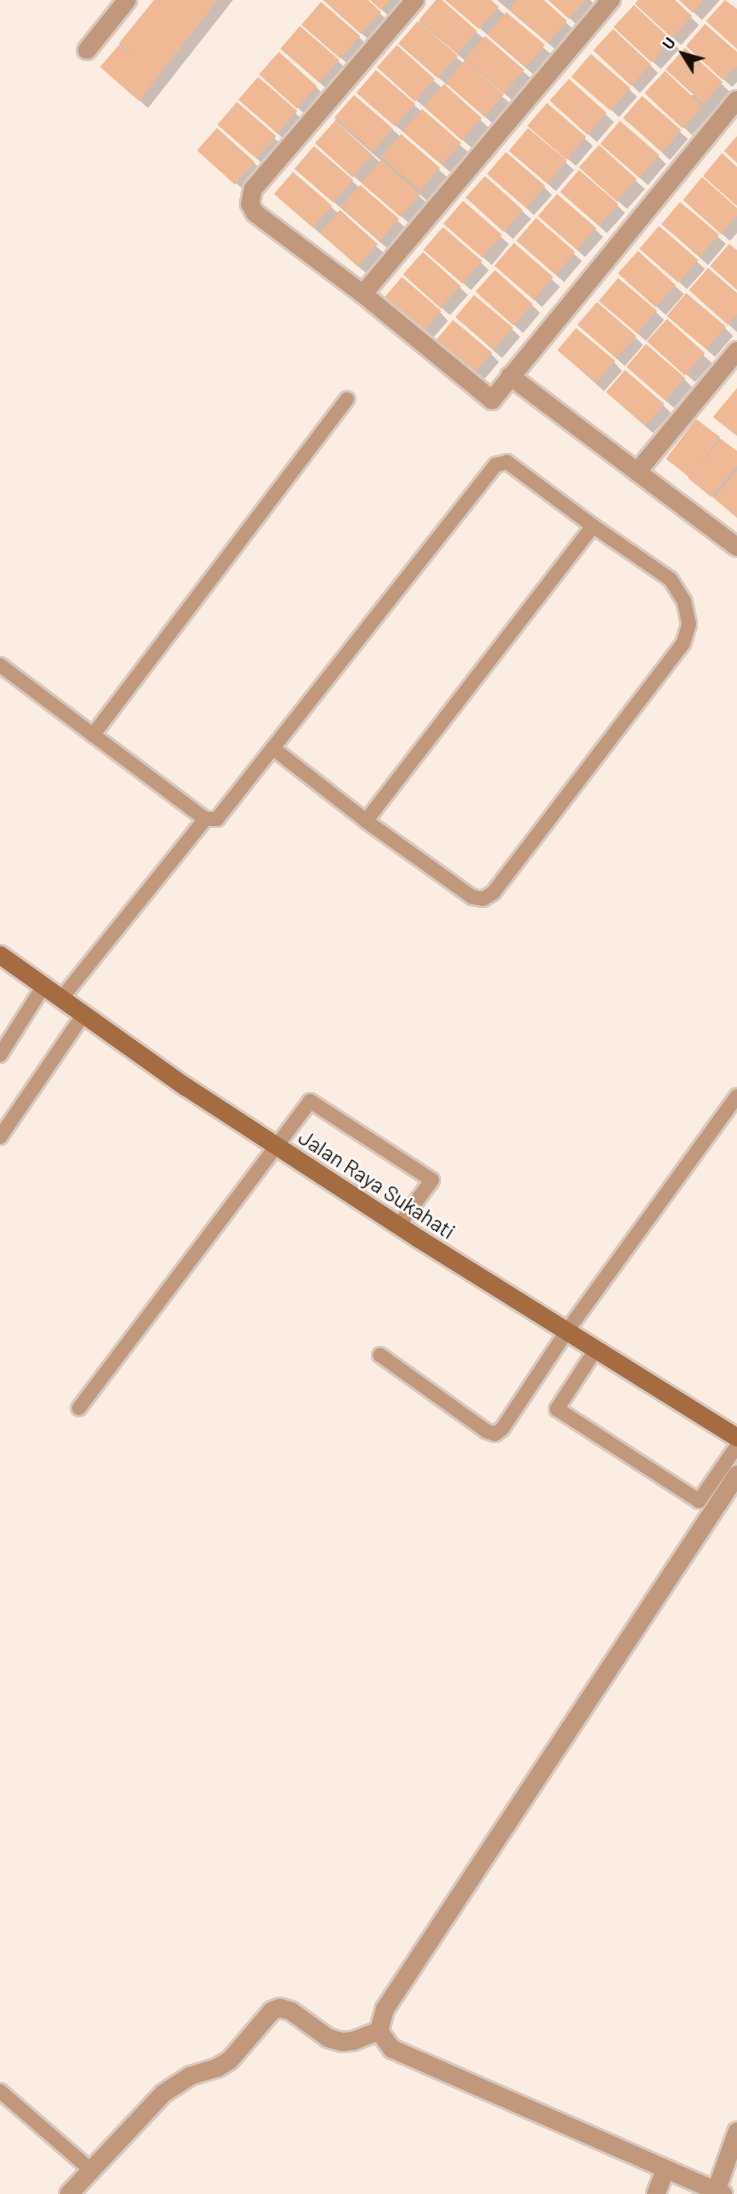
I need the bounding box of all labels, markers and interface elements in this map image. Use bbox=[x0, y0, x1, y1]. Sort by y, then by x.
north arrow bbox=[653, 24, 713, 84]
text: U bbox=[658, 33, 679, 53]
street label: Jalan Raya Sukahati bbox=[294, 1124, 460, 1244]

